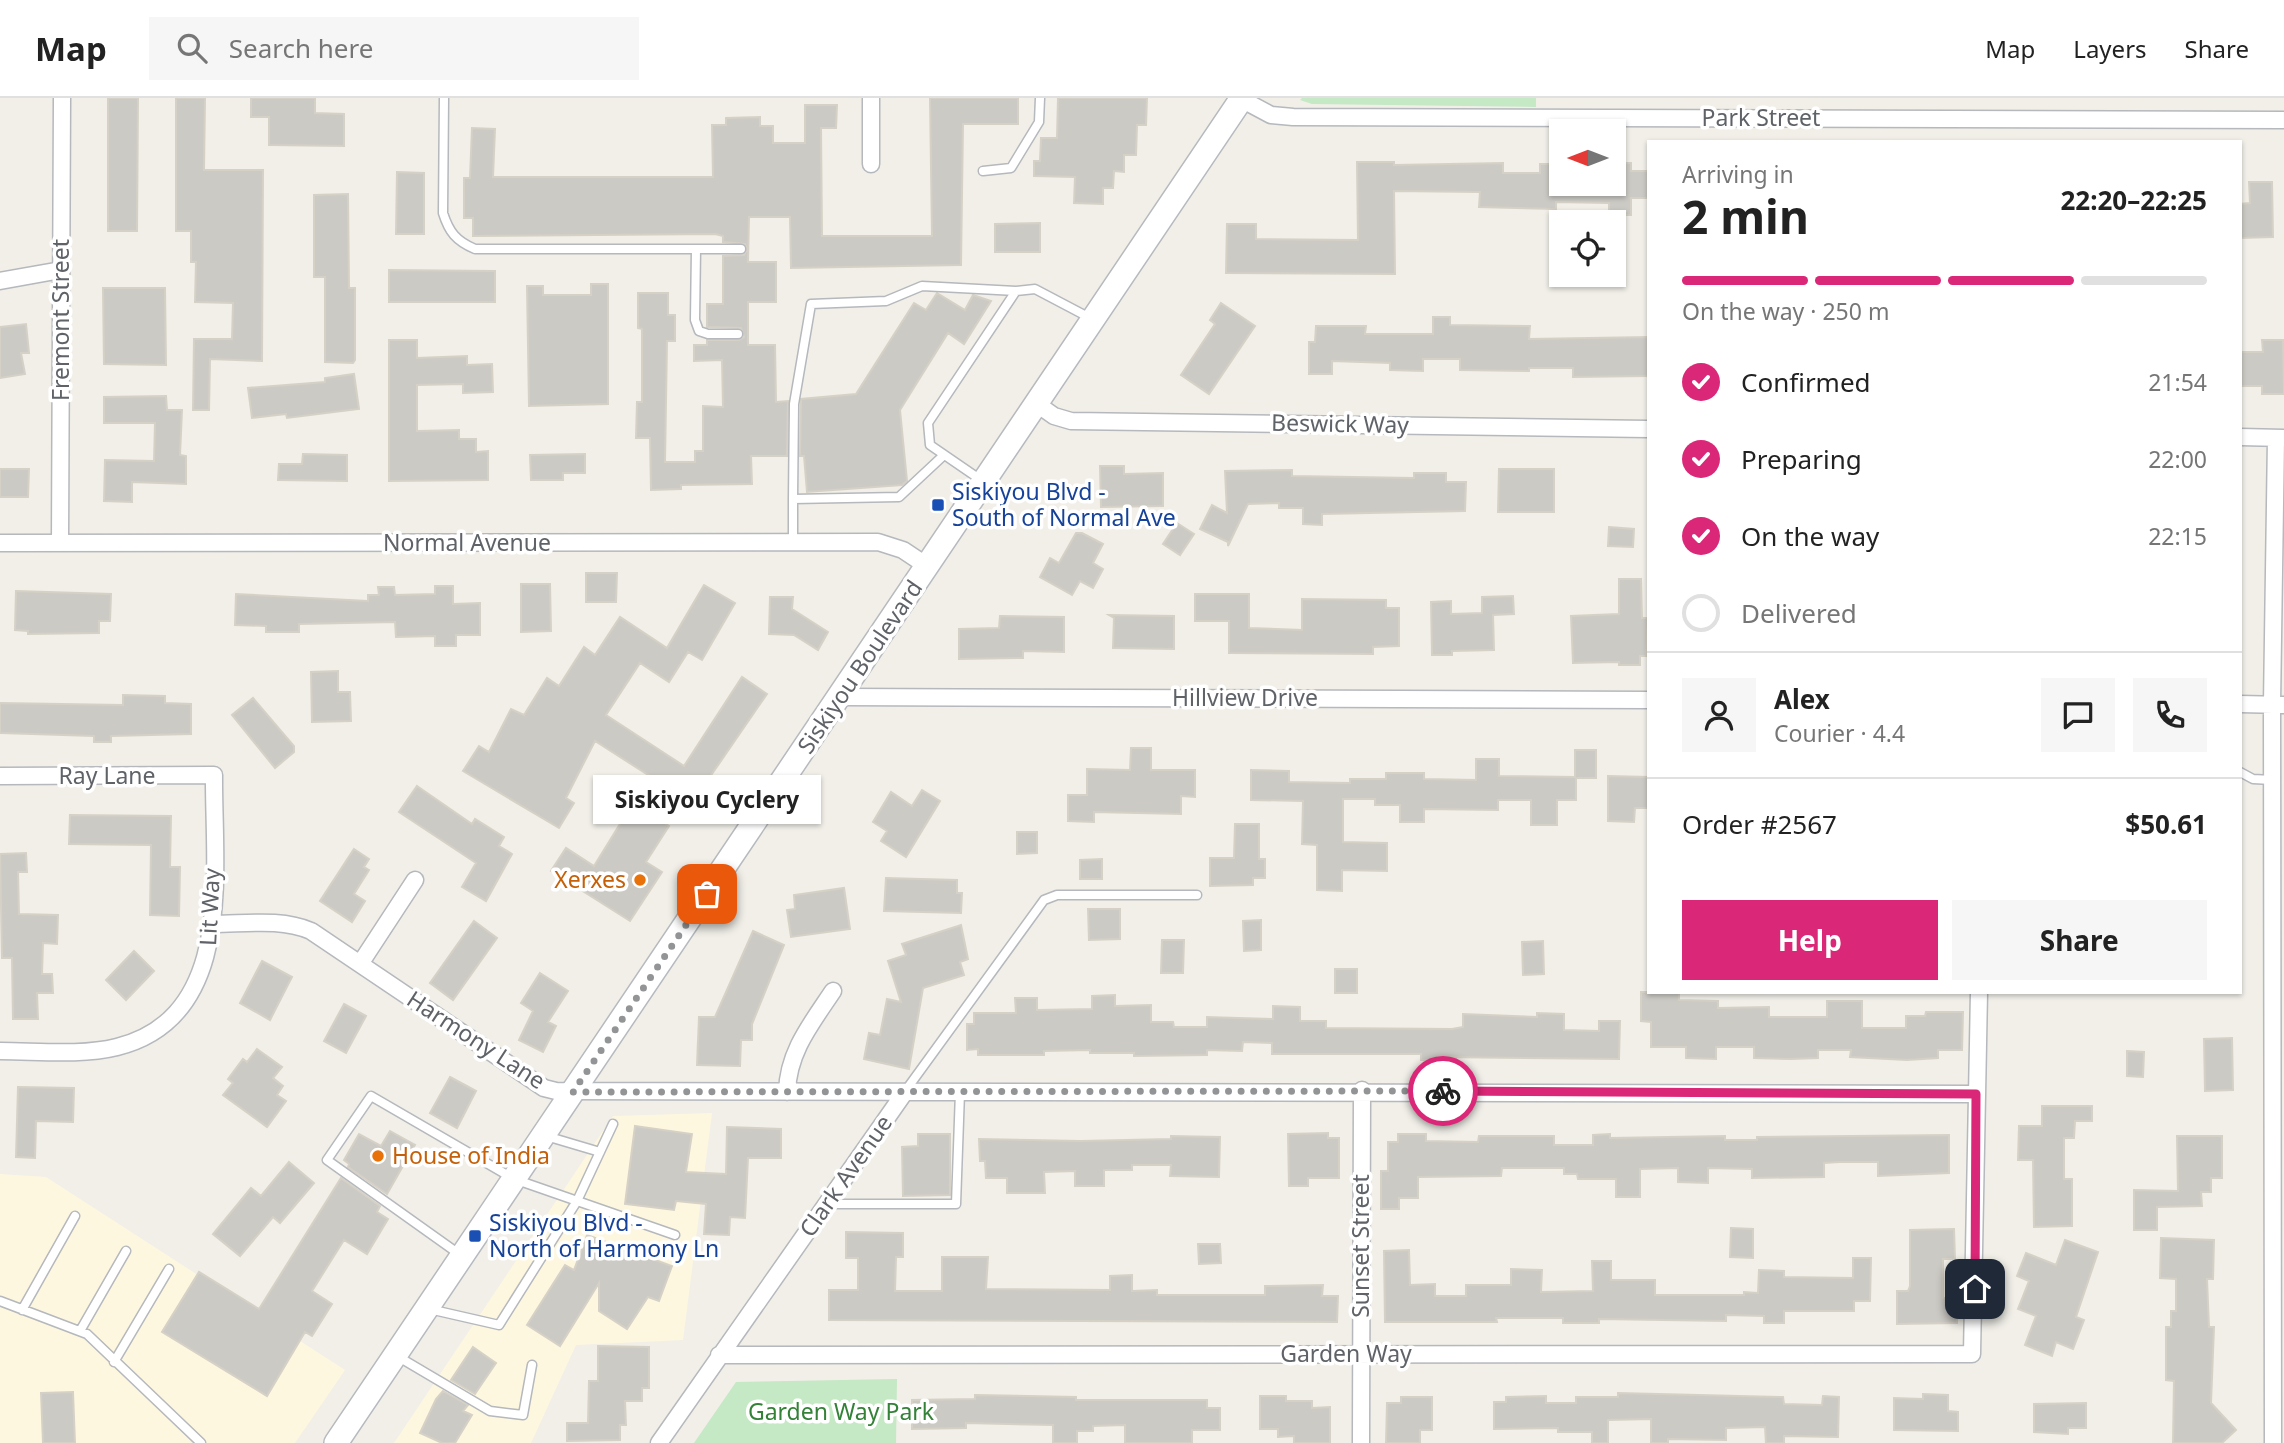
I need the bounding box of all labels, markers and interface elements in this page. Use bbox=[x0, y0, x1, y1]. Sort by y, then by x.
search box bbox=[149, 17, 639, 80]
text: Map bbox=[35, 26, 107, 71]
icon: search bbox=[173, 29, 211, 67]
text: Search here bbox=[229, 30, 373, 66]
text: Map bbox=[1985, 32, 2035, 65]
text: Layers bbox=[2073, 32, 2147, 65]
text: Share bbox=[2185, 32, 2249, 65]
street label: Park Street bbox=[1702, 101, 1820, 133]
north arrow bbox=[1549, 119, 1626, 196]
map controls bbox=[1549, 119, 1626, 287]
text: Arriving in bbox=[1682, 158, 1794, 190]
text: 22:20–22:25 bbox=[2060, 182, 2207, 218]
text: 2 min bbox=[1682, 185, 1809, 247]
button: locate bbox=[1549, 210, 1626, 287]
street label: Fremont Street bbox=[44, 239, 76, 401]
text: On the way · 250 m bbox=[1682, 295, 1889, 327]
icon: check bbox=[1682, 363, 1720, 401]
text: Confirmed bbox=[1741, 364, 1871, 400]
text: 21:54 bbox=[2148, 366, 2207, 398]
street label: Beswick Way bbox=[1271, 406, 1409, 440]
icon: check bbox=[1682, 440, 1720, 478]
text: Preparing bbox=[1741, 441, 1862, 477]
text: 22:00 bbox=[2148, 443, 2207, 475]
place label: Siskiyou Blvd - South of Normal Ave bbox=[952, 475, 1176, 533]
marker: Siskiyou Blvd - South of Normal Ave bbox=[930, 497, 946, 513]
icon: check bbox=[1682, 517, 1720, 555]
text: On the way bbox=[1741, 518, 1879, 554]
text: 22:15 bbox=[2148, 520, 2207, 552]
street label: Normal Avenue bbox=[383, 526, 551, 558]
street label: Siskiyou Boulevard bbox=[789, 573, 929, 760]
text: Delivered bbox=[1741, 595, 1857, 631]
button: person bbox=[1682, 678, 1756, 752]
button: chat bbox=[2041, 678, 2115, 752]
button: phone bbox=[2133, 678, 2207, 752]
street label: Hillview Drive bbox=[1172, 681, 1318, 713]
text: Alex bbox=[1774, 681, 1830, 717]
text: Courier · 4.4 bbox=[1774, 717, 1905, 749]
street label: Ray Lane bbox=[58, 759, 156, 791]
callout: Siskiyou Cyclery bbox=[593, 775, 821, 824]
text: Siskiyou Cyclery bbox=[615, 783, 799, 815]
text: Order #2567 bbox=[1682, 806, 1837, 842]
text: $50.61 bbox=[2125, 806, 2207, 842]
place label: Xerxes bbox=[554, 863, 626, 895]
pin bbox=[677, 864, 737, 924]
street label: Lit Way bbox=[191, 867, 227, 947]
marker: Xerxes bbox=[632, 872, 648, 888]
icon: bag bbox=[688, 875, 726, 913]
button: Help bbox=[1682, 900, 1938, 980]
button: Share bbox=[1952, 900, 2207, 980]
street label: Harmony Lane bbox=[401, 982, 552, 1096]
courier bbox=[1408, 1056, 1478, 1126]
icon: bike bbox=[1424, 1072, 1462, 1110]
street label: Clark Avenue bbox=[791, 1108, 899, 1243]
place label: House of India bbox=[392, 1139, 550, 1171]
marker: House of India bbox=[370, 1148, 386, 1164]
street label: Sunset Street bbox=[1344, 1174, 1376, 1318]
place label: Siskiyou Blvd - North of Harmony Ln bbox=[489, 1206, 719, 1264]
marker: Siskiyou Blvd - North of Harmony Ln bbox=[467, 1228, 483, 1244]
pin bbox=[1945, 1259, 2005, 1319]
icon: home bbox=[1956, 1270, 1994, 1308]
street label: Garden Way bbox=[1280, 1337, 1412, 1369]
park label: Garden Way Park bbox=[748, 1395, 935, 1427]

